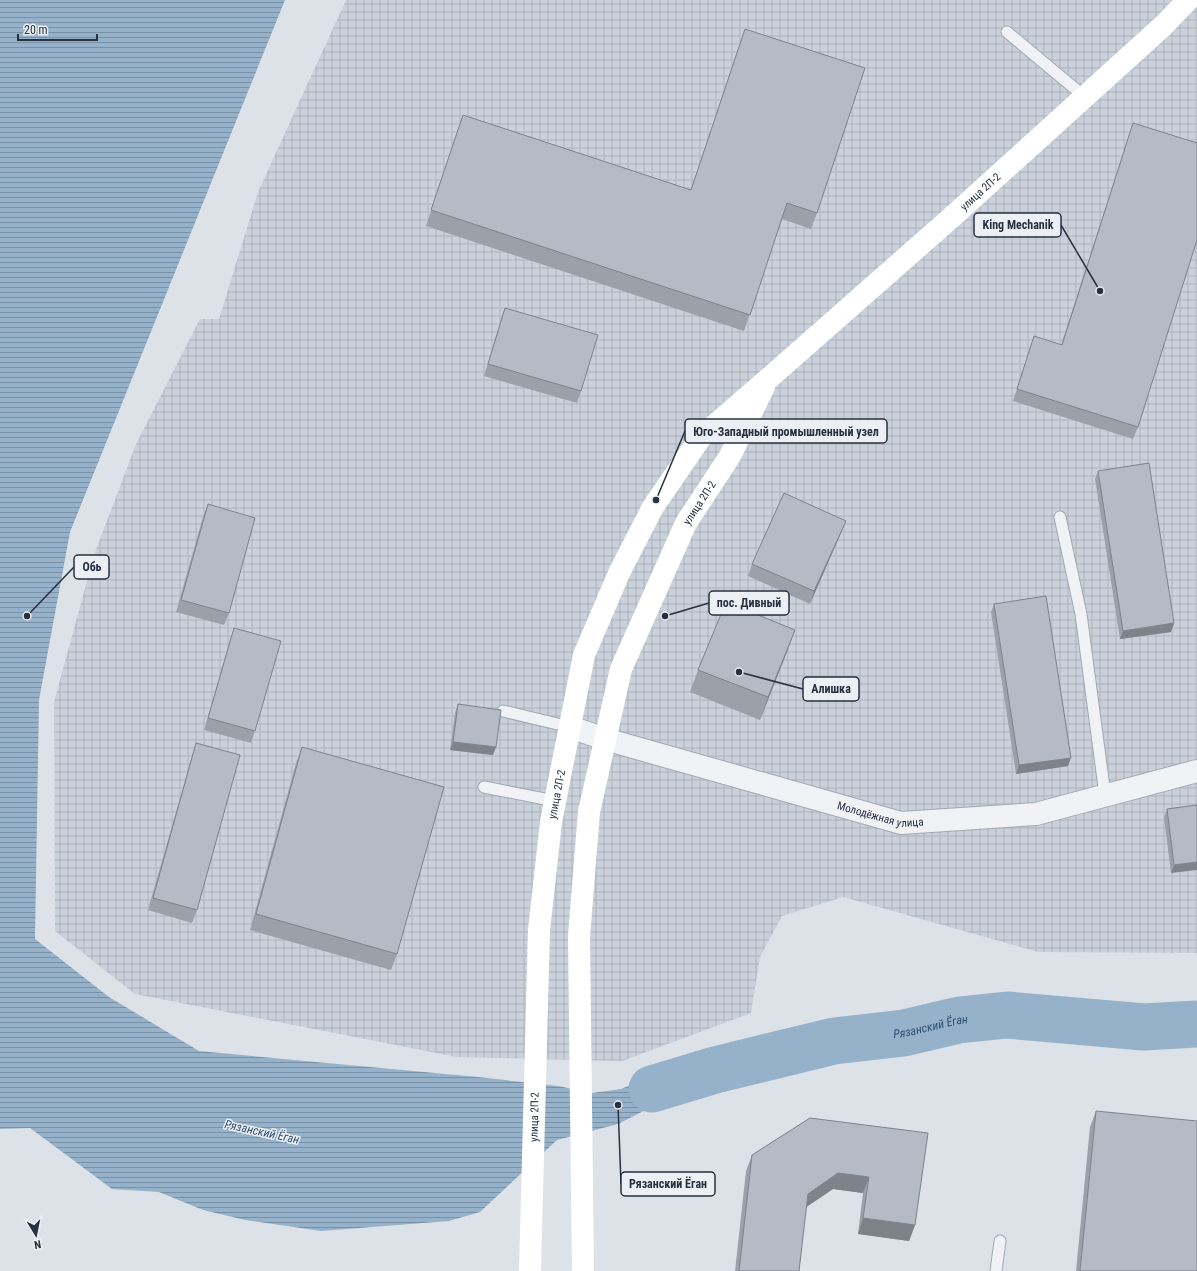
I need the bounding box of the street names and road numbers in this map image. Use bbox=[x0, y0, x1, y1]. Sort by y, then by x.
street label: улица 2П-2 bbox=[957, 170, 1003, 213]
street label: улица 2П-2 bbox=[680, 478, 718, 527]
street label: улица 2П-2 bbox=[545, 769, 568, 820]
street label: Молодёжная улица bbox=[836, 799, 924, 829]
street label: улица 2П-2 bbox=[527, 1092, 541, 1142]

